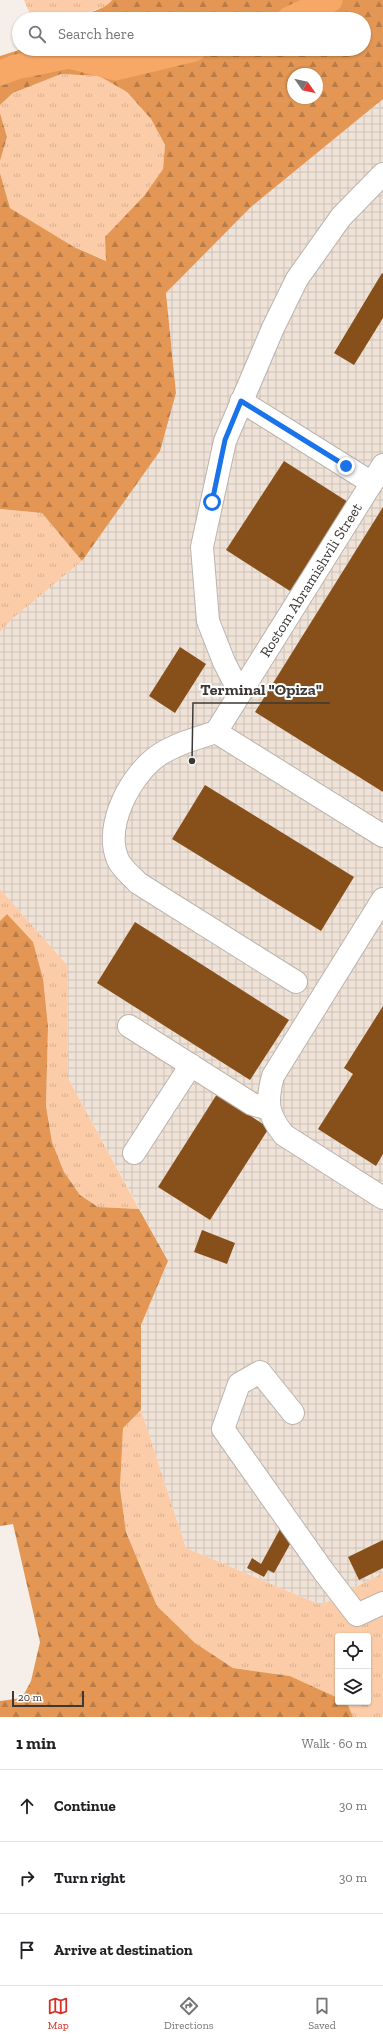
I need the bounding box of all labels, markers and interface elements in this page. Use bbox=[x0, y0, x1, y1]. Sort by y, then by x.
search box bbox=[12, 12, 371, 56]
icon: search bbox=[26, 23, 48, 45]
text: Search here bbox=[58, 25, 134, 43]
north arrow bbox=[287, 68, 323, 104]
route end bbox=[337, 457, 355, 475]
route start bbox=[203, 493, 221, 511]
street label: Rostom Abramishvili Street bbox=[256, 499, 366, 660]
callout: Terminal "Opiza" bbox=[193, 675, 330, 703]
text: Terminal "Opiza" bbox=[200, 680, 322, 699]
map controls bbox=[335, 1633, 371, 1705]
button: locate bbox=[335, 1633, 371, 1669]
button: layers bbox=[335, 1669, 371, 1705]
scale bar bbox=[12, 1689, 84, 1708]
text: 20 m bbox=[18, 1691, 42, 1704]
text: 1 min bbox=[16, 1733, 56, 1753]
text: Walk · 60 m bbox=[302, 1736, 367, 1751]
icon: ahead bbox=[16, 1795, 38, 1817]
text: Continue bbox=[54, 1797, 116, 1815]
text: 30 m bbox=[339, 1798, 367, 1813]
icon: right bbox=[16, 1867, 38, 1889]
text: Turn right bbox=[54, 1869, 125, 1887]
text: 30 m bbox=[339, 1870, 367, 1885]
icon: arrive bbox=[16, 1939, 38, 1961]
text: Arrive at destination bbox=[54, 1941, 193, 1959]
tab: Map bbox=[47, 1995, 69, 2032]
tab: Directions bbox=[164, 1995, 214, 2032]
tab: Saved bbox=[308, 1995, 336, 2032]

